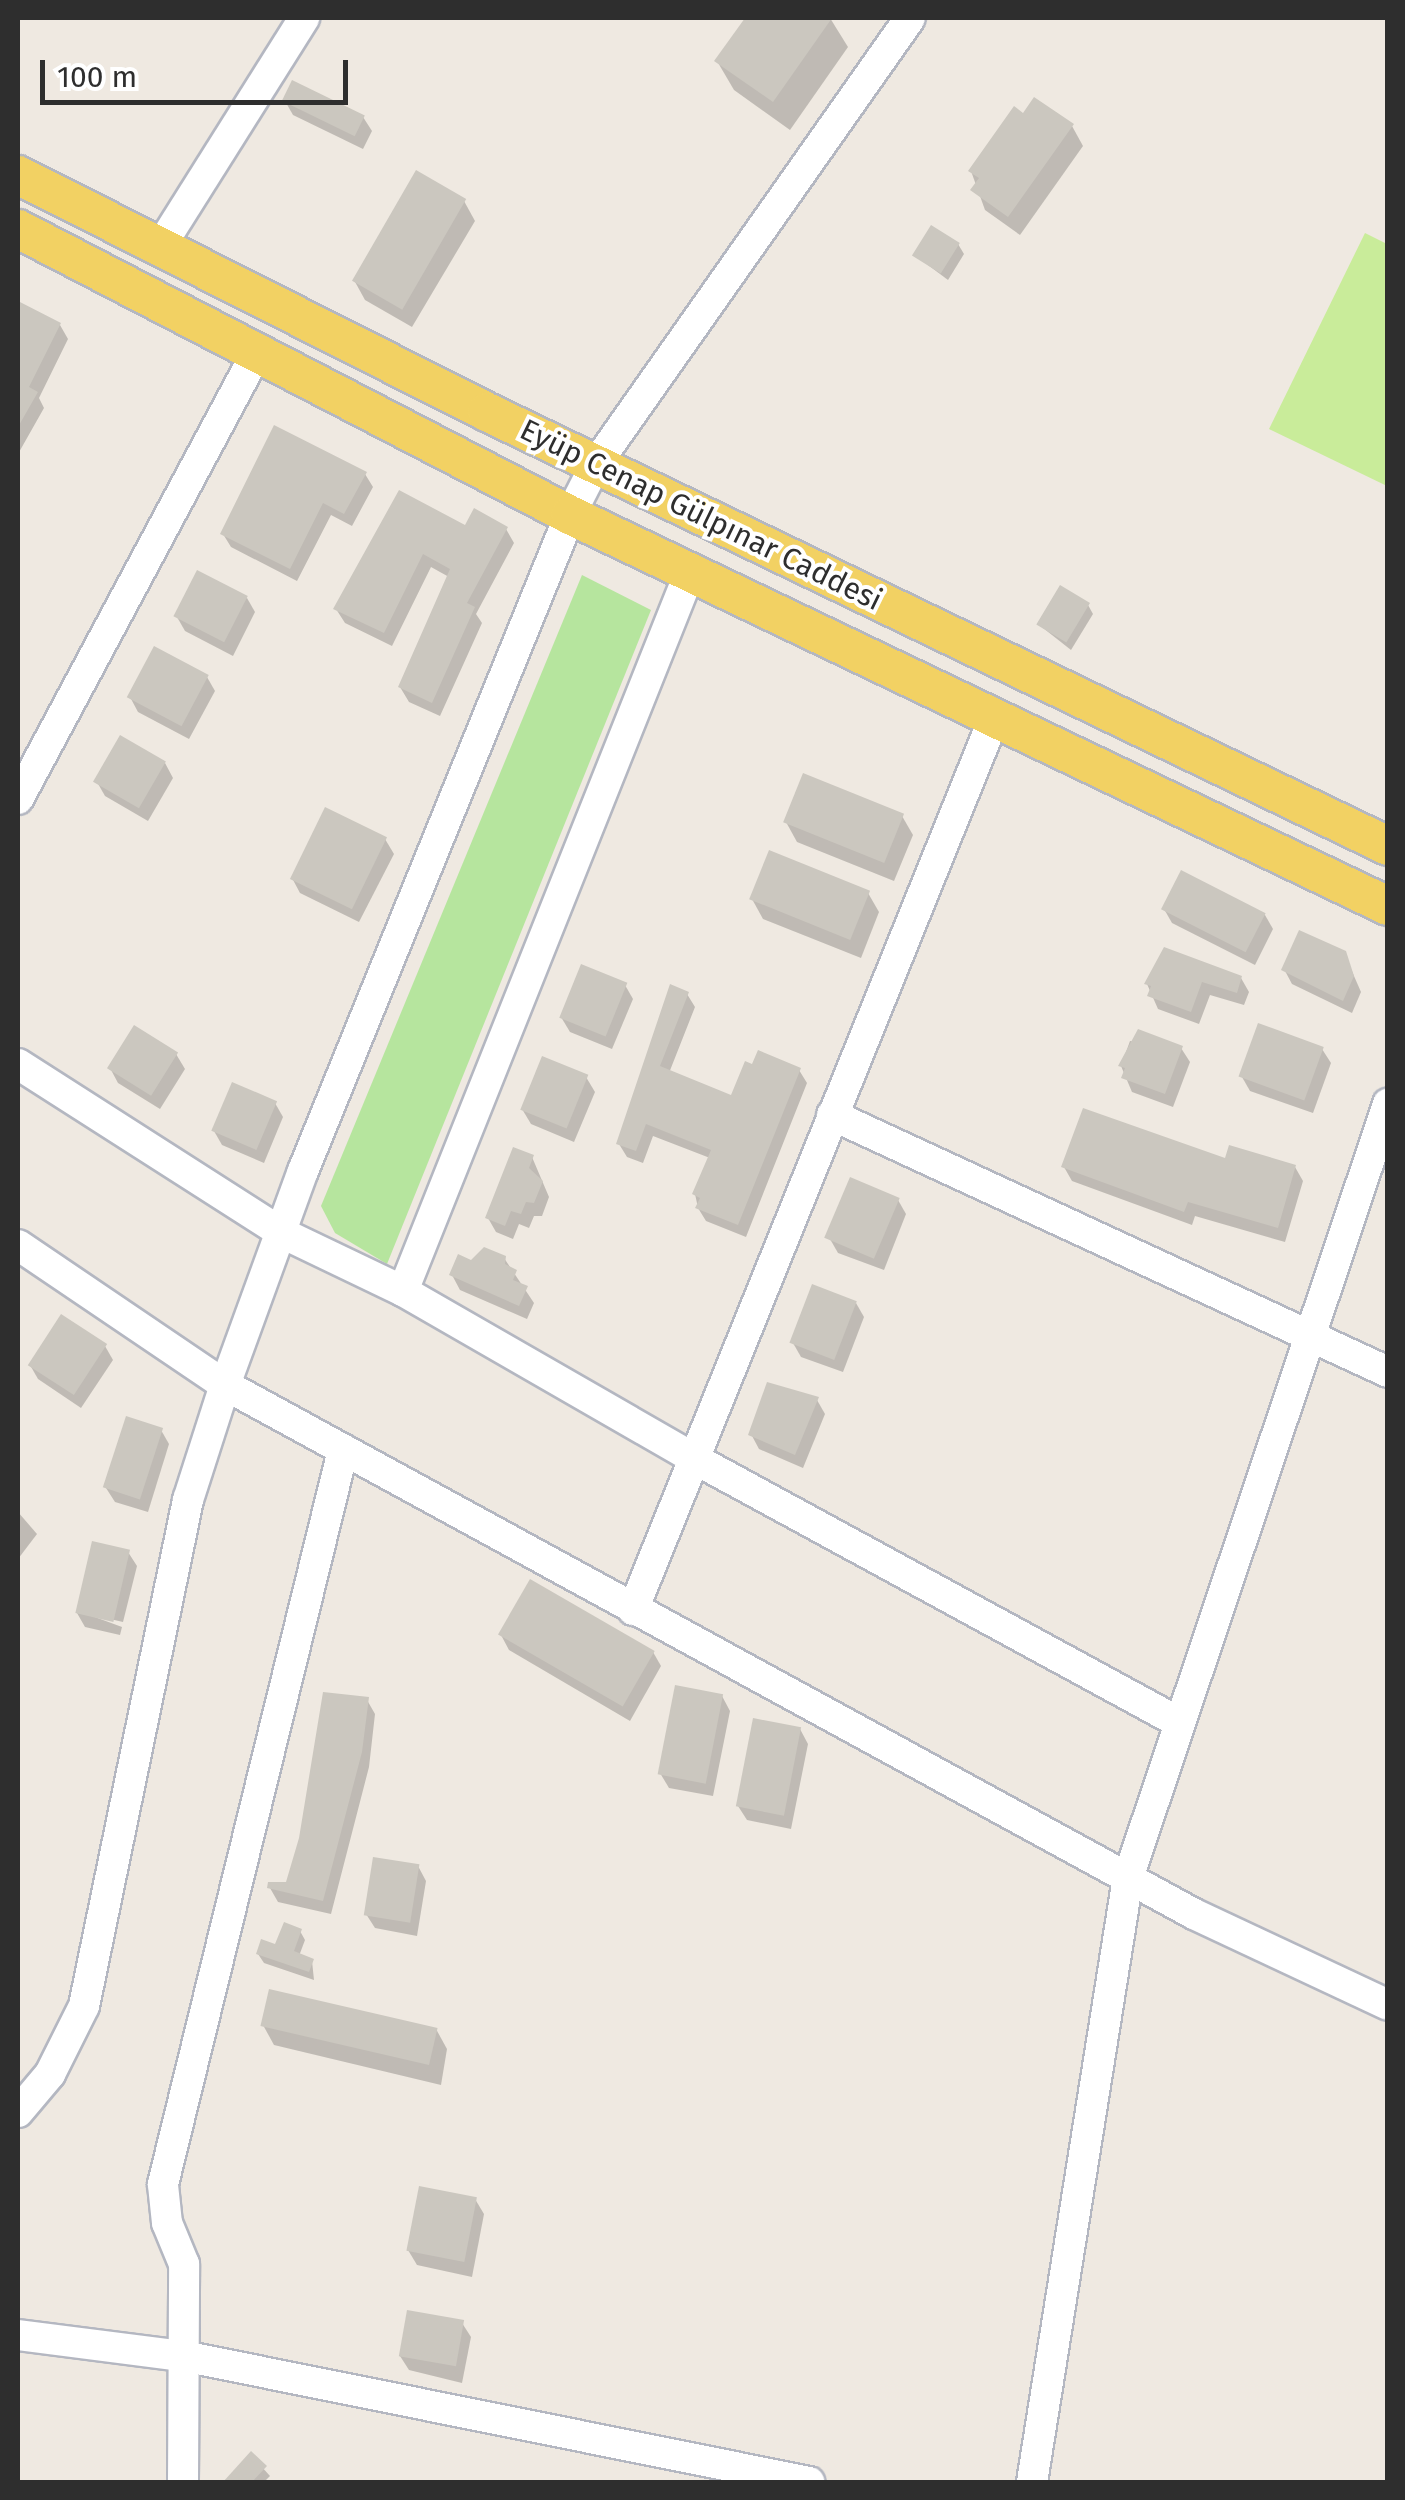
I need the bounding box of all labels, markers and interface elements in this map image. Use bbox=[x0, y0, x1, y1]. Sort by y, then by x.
scale bar bbox=[45, 40, 352, 102]
text: 100 m bbox=[57, 59, 137, 95]
street label: Eyüp Cenap Gülpınar Caddesi bbox=[514, 412, 888, 618]

